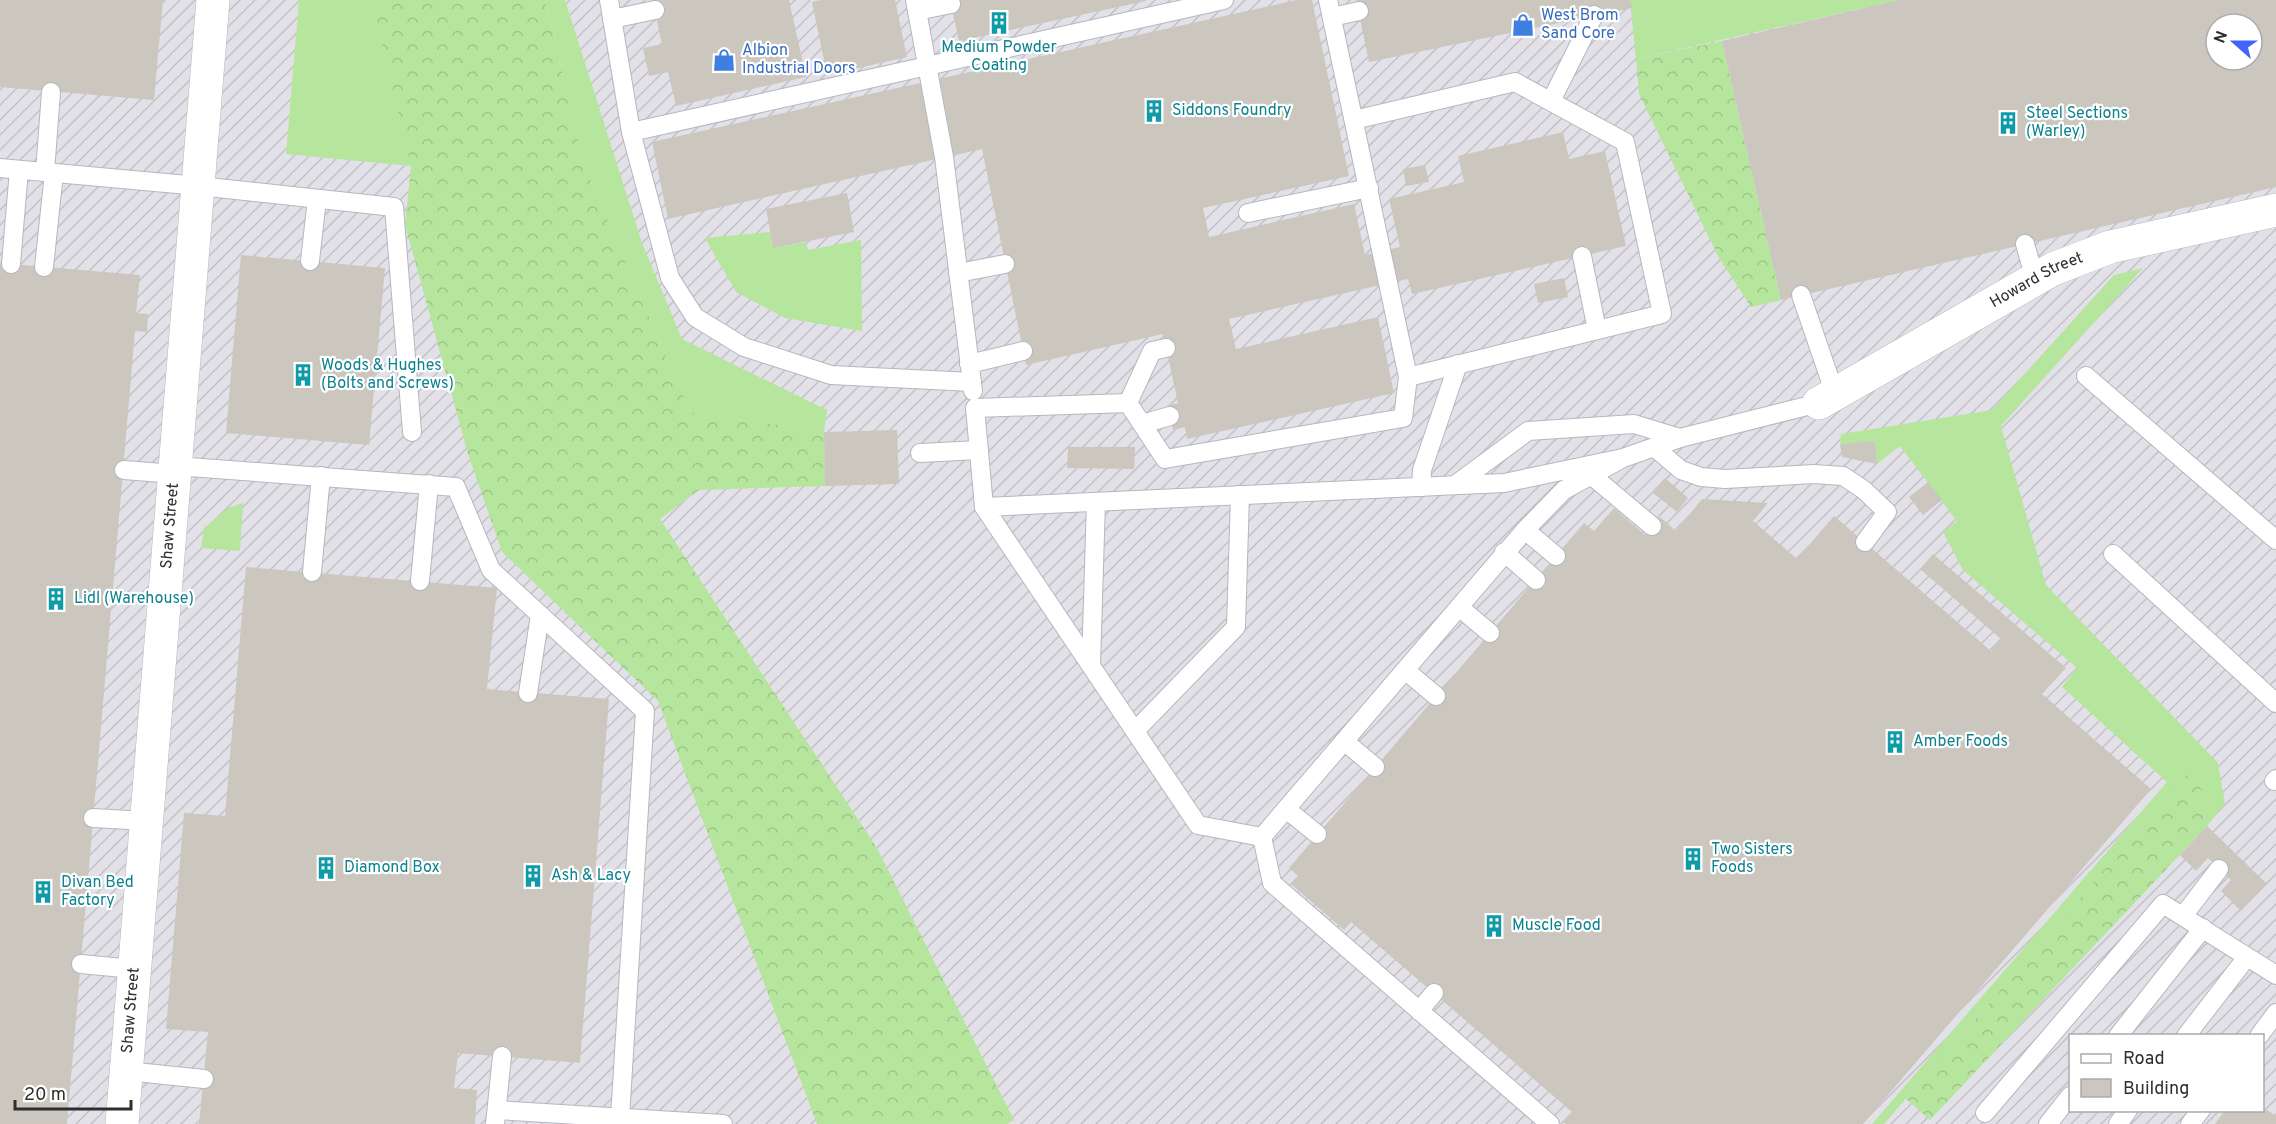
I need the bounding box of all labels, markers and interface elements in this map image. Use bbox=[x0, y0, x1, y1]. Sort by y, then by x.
place label: West Brom Sand Core bbox=[1541, 6, 1618, 44]
building icon: Medium Powder Coating bbox=[986, 10, 1012, 36]
shop icon: West Brom Sand Core bbox=[1510, 12, 1536, 38]
north arrow bbox=[2204, 12, 2264, 72]
text: N bbox=[2210, 28, 2233, 46]
place label: Medium Powder Coating bbox=[941, 38, 1057, 76]
place label: Albion Industrial Doors bbox=[742, 41, 855, 79]
shop icon: Albion Industrial Doors bbox=[711, 47, 737, 73]
building icon: Siddons Foundry bbox=[1141, 98, 1167, 124]
place label: Siddons Foundry bbox=[1172, 101, 1292, 121]
place label: Steel Sections (Warley) bbox=[2026, 104, 2128, 142]
building icon: Steel Sections (Warley) bbox=[1995, 110, 2021, 136]
street label: Howard Street bbox=[1986, 248, 2086, 313]
place label: Woods & Hughes (Bolts and Screws) bbox=[321, 356, 454, 394]
building icon: Woods & Hughes (Bolts and Screws) bbox=[290, 362, 316, 388]
street label: Shaw Street bbox=[157, 482, 184, 570]
building icon: Lidl (Warehouse) bbox=[43, 586, 69, 612]
place label: Lidl (Warehouse) bbox=[74, 589, 194, 609]
building icon: Amber Foods bbox=[1882, 729, 1908, 755]
place label: Amber Foods bbox=[1913, 732, 2008, 752]
place label: Two Sisters Foods bbox=[1711, 840, 1793, 878]
building icon: Two Sisters Foods bbox=[1680, 846, 1706, 872]
building icon: Diamond Box bbox=[313, 855, 339, 881]
place label: Diamond Box bbox=[344, 858, 440, 878]
building icon: Ash & Lacy bbox=[520, 863, 546, 889]
place label: Ash & Lacy bbox=[551, 866, 631, 886]
place label: Divan Bed Factory bbox=[61, 873, 134, 911]
building icon: Divan Bed Factory bbox=[30, 879, 56, 905]
building icon: Muscle Food bbox=[1481, 913, 1507, 939]
place label: Muscle Food bbox=[1512, 916, 1601, 936]
street label: Shaw Street bbox=[118, 967, 145, 1054]
legend bbox=[2069, 1034, 2264, 1112]
text: Road bbox=[2123, 1048, 2165, 1071]
scale bar bbox=[15, 1073, 130, 1111]
text: Building bbox=[2123, 1078, 2189, 1101]
text: 20 m bbox=[24, 1084, 66, 1107]

